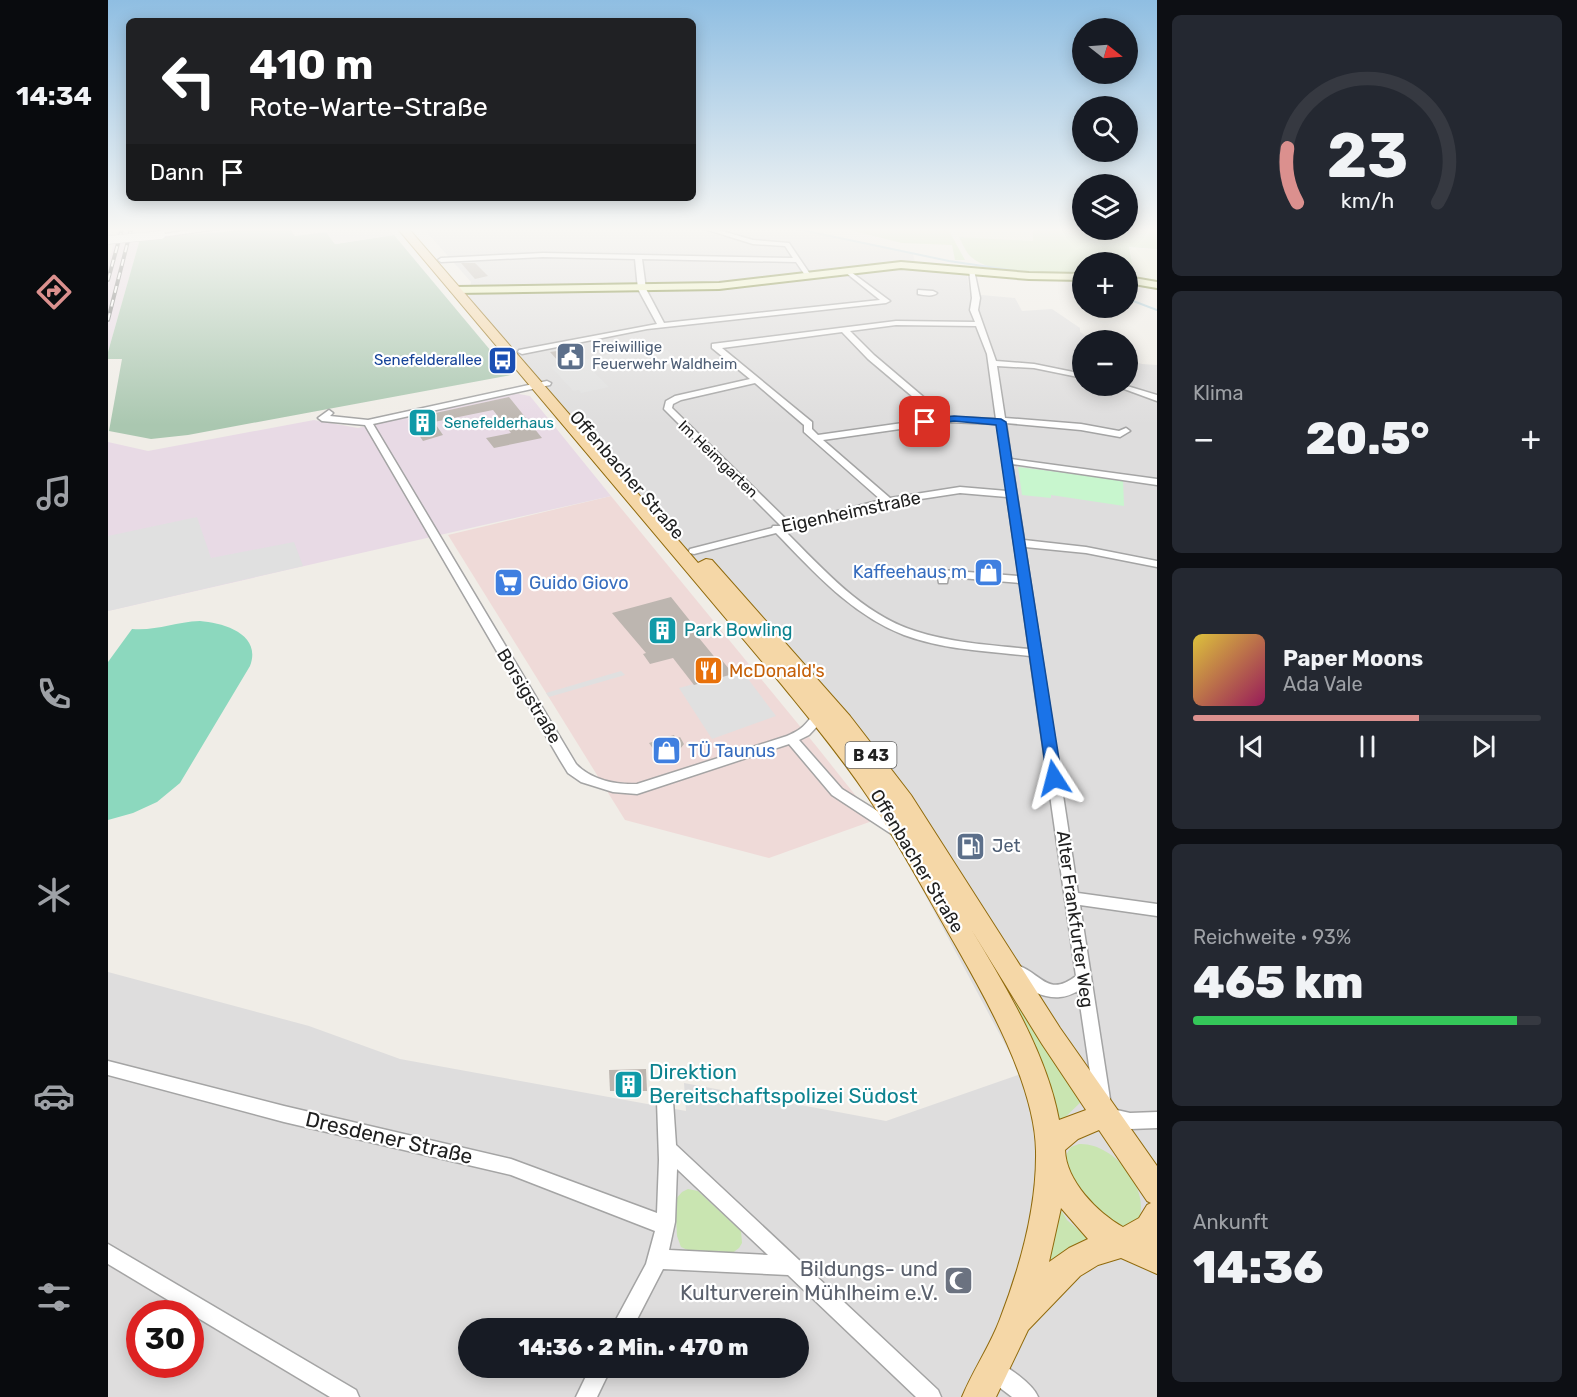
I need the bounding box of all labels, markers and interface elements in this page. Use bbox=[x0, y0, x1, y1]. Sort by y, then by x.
north arrow bbox=[1072, 18, 1138, 84]
map controls bbox=[1072, 18, 1138, 396]
text: 410 m bbox=[249, 40, 374, 90]
icon: left bbox=[150, 42, 228, 120]
text: 14:34 bbox=[16, 80, 92, 112]
text: Rote-Warte-Straße bbox=[249, 91, 488, 123]
button: search bbox=[1072, 96, 1138, 162]
text: 23 bbox=[1326, 119, 1408, 193]
icon: arrive bbox=[216, 156, 249, 189]
text: Dann bbox=[150, 159, 204, 186]
button: layers bbox=[1072, 174, 1138, 240]
text: km/h bbox=[1340, 188, 1394, 213]
button: + bbox=[1072, 252, 1138, 318]
icon: directions bbox=[33, 271, 75, 313]
button: − bbox=[1072, 330, 1138, 396]
place label: Freiwillige Feuerwehr Waldheim bbox=[592, 338, 737, 373]
public building icon: Freiwillige Feuerwehr Waldheim bbox=[555, 340, 587, 372]
bus stop icon: Senefelderallee bbox=[487, 344, 519, 376]
place label: Senefelderallee bbox=[374, 351, 482, 369]
text: Klima bbox=[1193, 381, 1244, 405]
pin bbox=[899, 396, 950, 447]
icon: arrive bbox=[908, 405, 941, 438]
street label: Offenbacher Straße bbox=[565, 406, 689, 544]
building icon: Senefelderhaus bbox=[407, 407, 439, 439]
text: 20.5° bbox=[1305, 412, 1430, 465]
place label: Senefelderhaus bbox=[444, 414, 554, 432]
street label: Im Heimgarten bbox=[675, 417, 761, 501]
text: − bbox=[1193, 419, 1214, 458]
text: + bbox=[1520, 419, 1541, 458]
icon: music bbox=[33, 472, 75, 514]
street label: Eigenheimstraße bbox=[779, 486, 923, 538]
shop icon: Kaffeehaus m bbox=[972, 556, 1004, 588]
place label: Kaffeehaus m bbox=[853, 561, 967, 583]
supermarket icon: Guido Giovo bbox=[492, 567, 524, 599]
place label: Guido Giovo bbox=[529, 572, 628, 594]
building icon: Park Bowling bbox=[647, 614, 679, 646]
place label: Park Bowling bbox=[684, 619, 793, 641]
street label: Borsigstraße bbox=[492, 644, 566, 748]
text: Paper Moons bbox=[1283, 645, 1423, 672]
restaurant icon: McDonald's bbox=[692, 655, 724, 687]
place label: McDonald's bbox=[729, 660, 825, 682]
text: Ada Vale bbox=[1283, 672, 1363, 696]
icon: phone bbox=[33, 673, 75, 715]
icon: previous bbox=[1235, 730, 1268, 763]
icon: pause bbox=[1351, 730, 1384, 763]
icon: next bbox=[1467, 730, 1500, 763]
shop icon: TÜ Taunus bbox=[651, 735, 683, 767]
place label: TÜ Taunus bbox=[688, 740, 775, 762]
road number: B 43 bbox=[846, 742, 897, 768]
position arrow bbox=[1022, 746, 1086, 810]
street label: Offenbacher Straße bbox=[865, 785, 969, 937]
street label: Alter Frankfurter Weg bbox=[1052, 829, 1098, 1009]
fuel station icon: Jet bbox=[955, 830, 987, 862]
place label: Jet bbox=[992, 835, 1020, 857]
icon: climate bbox=[33, 874, 75, 916]
text: Reichweite · 93% bbox=[1193, 925, 1351, 949]
text: 465 km bbox=[1193, 956, 1364, 1009]
place label: Direktion Bereitschaftspolizei Südost bbox=[649, 1059, 918, 1108]
building icon: Direktion Bereitschaftspolizei Südost bbox=[612, 1068, 644, 1100]
icon: car bbox=[33, 1075, 75, 1117]
street label: Dresdener Straße bbox=[303, 1106, 475, 1169]
text: Ankunft bbox=[1193, 1210, 1268, 1234]
text: 14:36 bbox=[1193, 1241, 1323, 1294]
place label: Bildungs- und Kulturverein Mühlheim e.V. bbox=[680, 1256, 938, 1305]
mosque icon: Bildungs- und Kulturverein Mühlheim e.V. bbox=[943, 1265, 975, 1297]
icon: filters bbox=[33, 1276, 75, 1318]
speed limit sign: 30 bbox=[126, 1300, 204, 1378]
text: 14:36 · 2 Min. · 470 m bbox=[519, 1334, 748, 1361]

